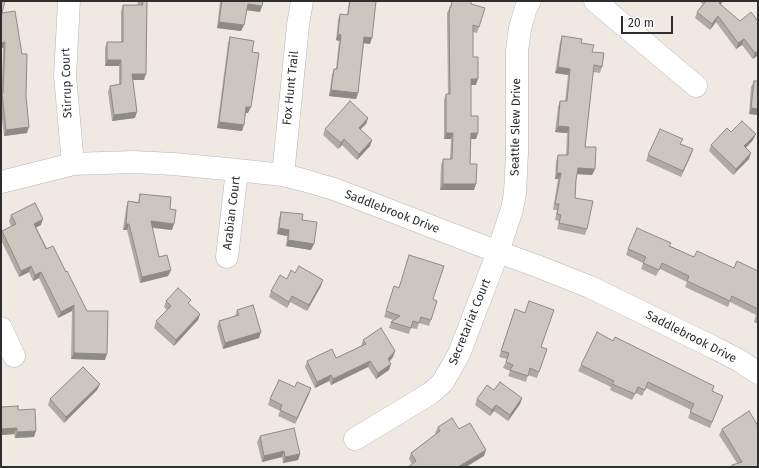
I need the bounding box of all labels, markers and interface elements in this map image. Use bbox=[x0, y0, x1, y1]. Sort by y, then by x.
scale bar bbox=[623, 8, 675, 34]
text: 20 m bbox=[628, 16, 654, 30]
street label: Stirrup Court bbox=[59, 48, 75, 118]
street label: Fox Hunt Trail bbox=[280, 50, 302, 126]
street label: Seattle Slew Drive bbox=[508, 78, 524, 176]
street label: Arabian Court bbox=[220, 175, 244, 251]
street label: Saddlebrook Drive bbox=[343, 187, 441, 237]
street label: Secretariat Court bbox=[446, 277, 494, 367]
street label: Saddlebrook Drive bbox=[643, 308, 739, 366]

